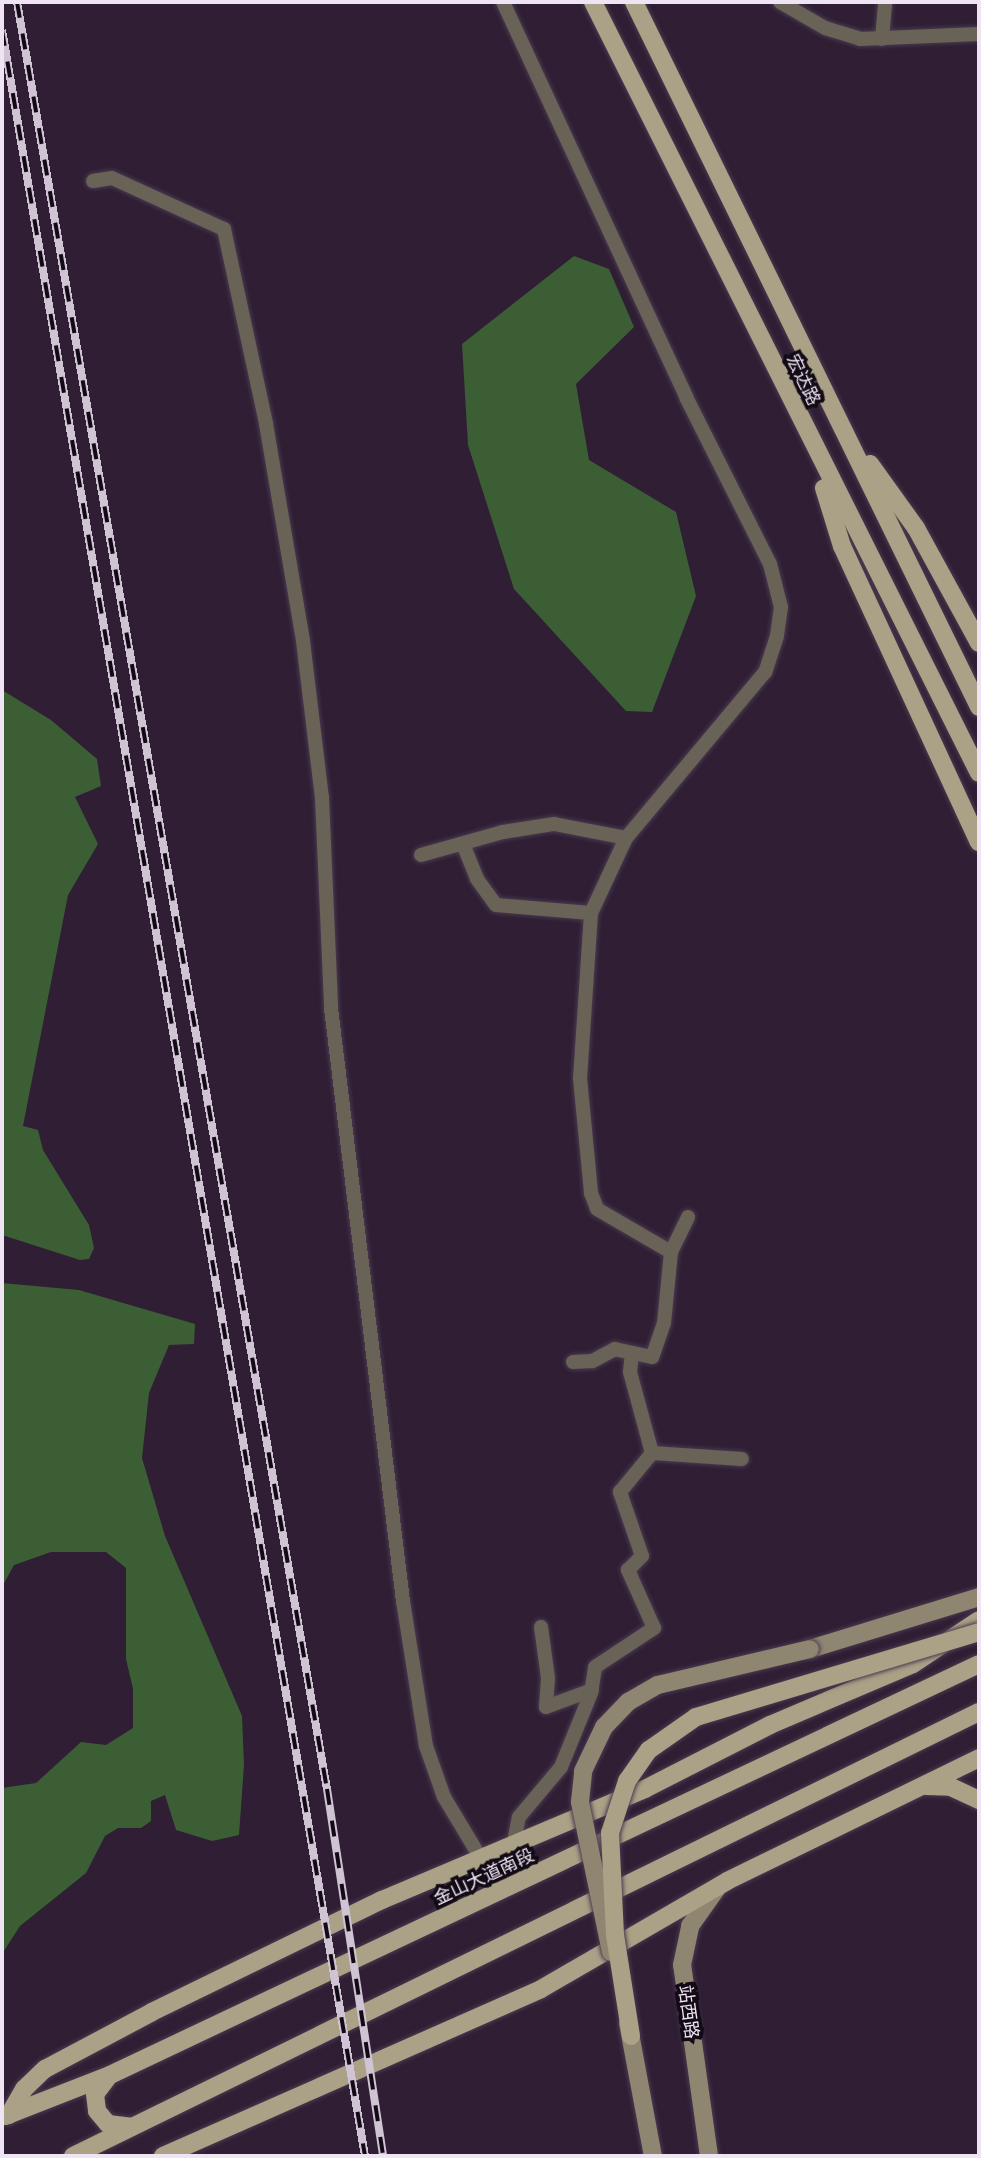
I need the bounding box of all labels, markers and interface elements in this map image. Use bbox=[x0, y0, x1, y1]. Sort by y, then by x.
street label: 宏达路 bbox=[781, 351, 825, 409]
street label: 金山大道南段 bbox=[430, 1844, 538, 1910]
street label: 站西路 bbox=[674, 1984, 702, 2040]

